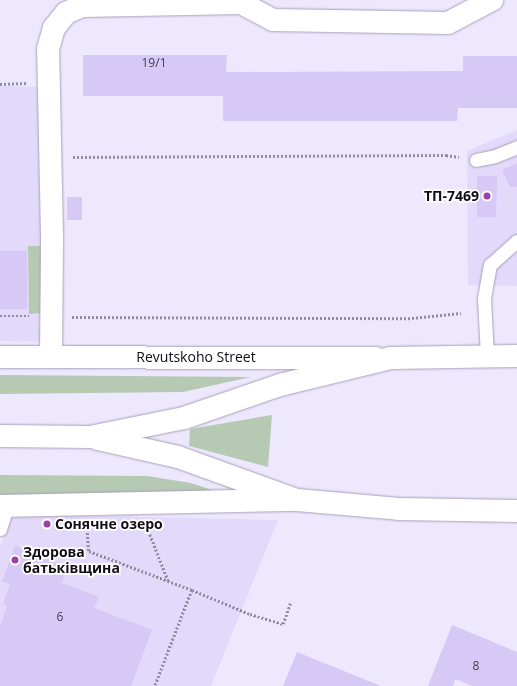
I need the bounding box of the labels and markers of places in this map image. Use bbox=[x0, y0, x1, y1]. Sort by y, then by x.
place label: ТП-7469 bbox=[424, 188, 479, 204]
marker: ТП-7469 bbox=[482, 191, 492, 201]
place label: Сонячне озеро bbox=[55, 516, 163, 532]
marker: Сонячне озеро bbox=[42, 519, 52, 529]
place label: Здорова батьківщина bbox=[23, 544, 120, 576]
marker: Здорова батьківщина bbox=[10, 555, 20, 565]

